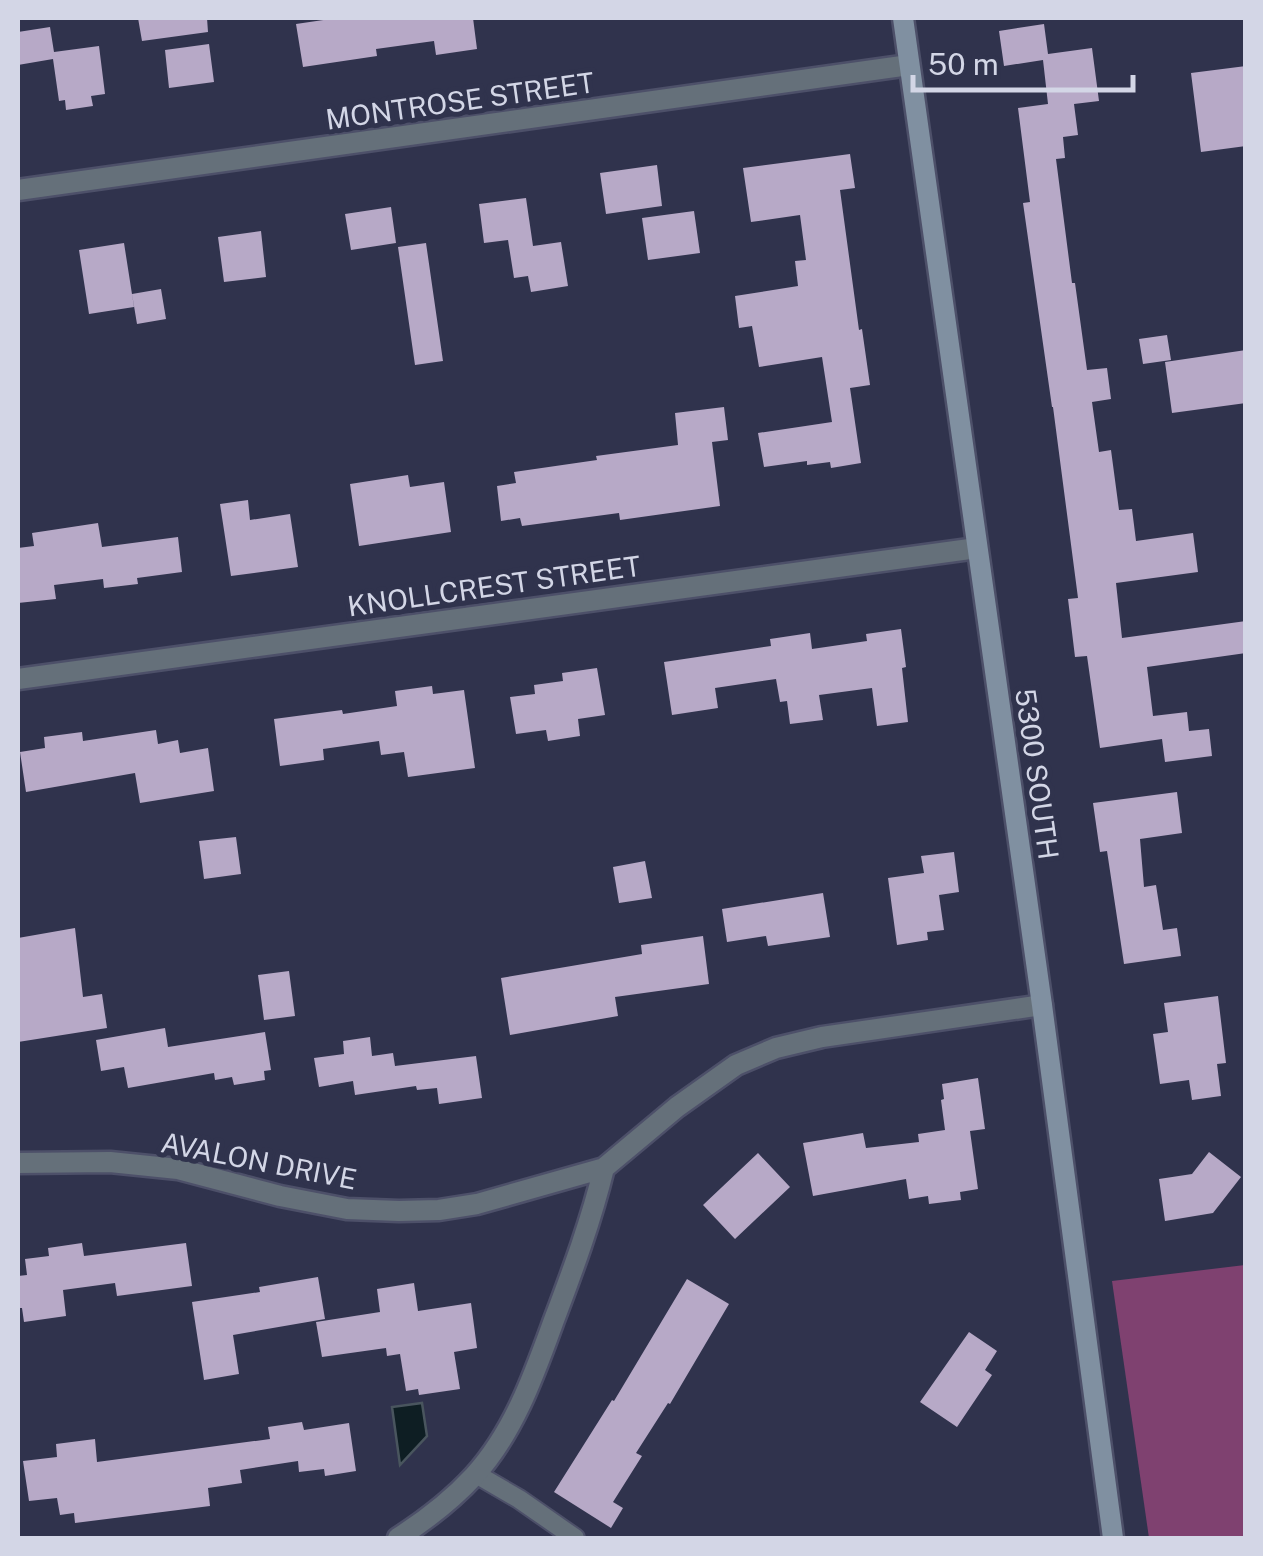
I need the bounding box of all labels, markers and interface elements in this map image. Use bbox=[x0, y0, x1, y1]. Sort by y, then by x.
scale bar bbox=[913, 30, 1133, 92]
text: 50 m bbox=[928, 46, 999, 82]
street label: MONTROSE STREET bbox=[323, 65, 596, 136]
street label: KNOLLCREST STREET bbox=[345, 549, 643, 622]
street label: 5300 SOUTH bbox=[1009, 686, 1066, 862]
street label: AVALON DRIVE bbox=[158, 1125, 360, 1196]

